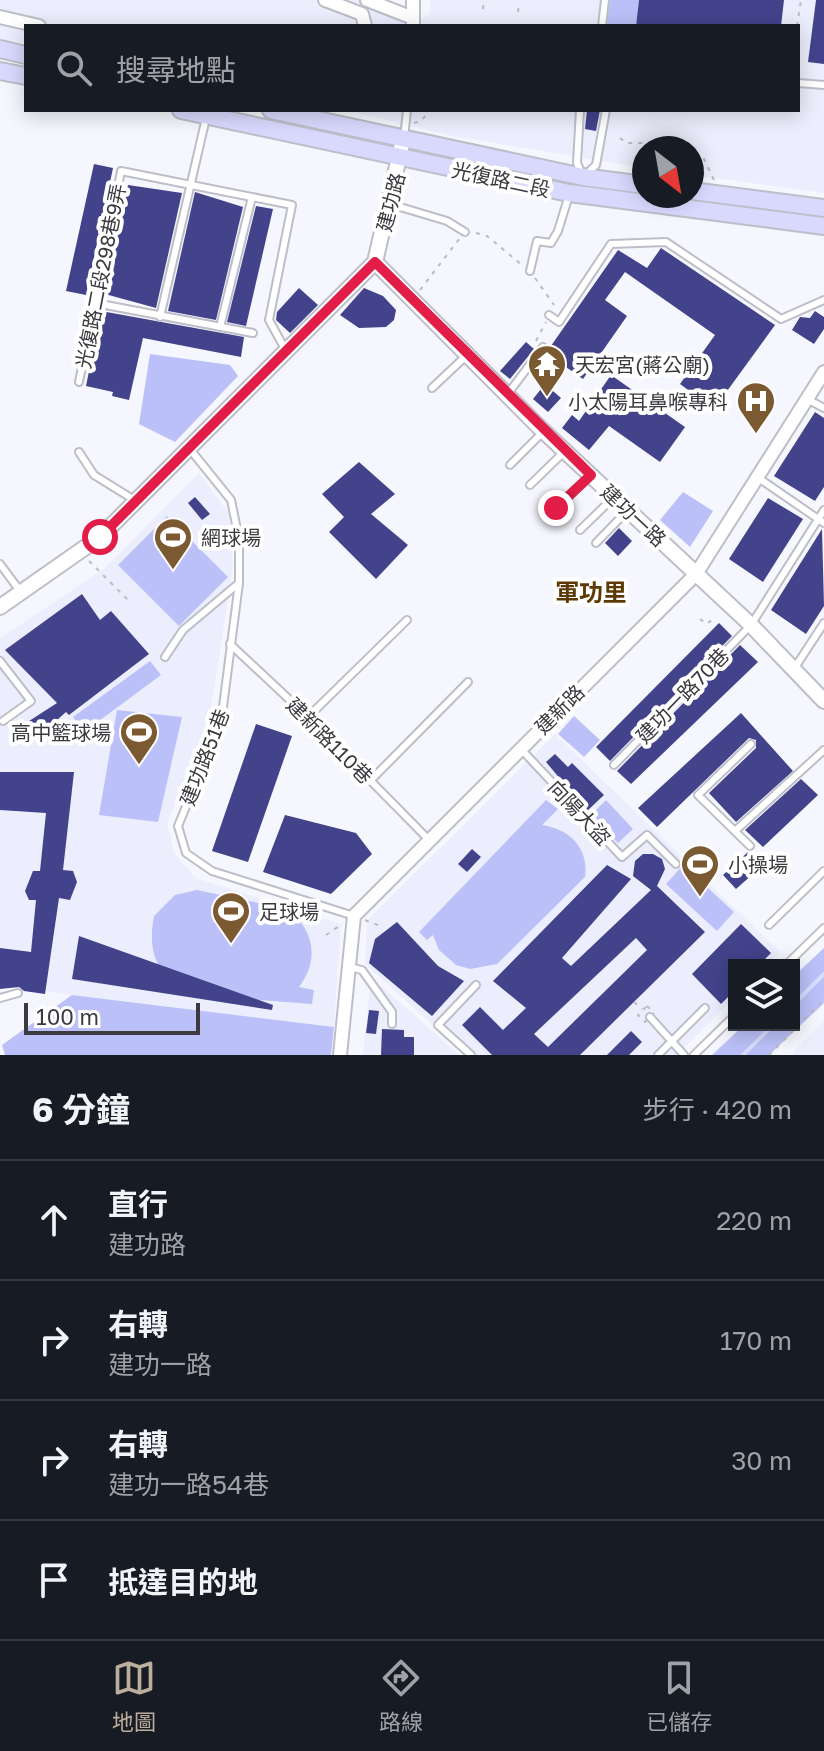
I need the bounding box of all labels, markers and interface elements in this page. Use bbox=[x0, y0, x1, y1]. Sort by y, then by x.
search box bbox=[24, 24, 800, 112]
icon: search bbox=[52, 46, 96, 90]
text: 搜尋地點 bbox=[116, 52, 236, 88]
north arrow bbox=[632, 136, 704, 208]
street label: 光復路二段 bbox=[450, 157, 552, 201]
street label: 建功路 bbox=[371, 170, 409, 234]
street label: 光復路二段298巷9弄 bbox=[70, 181, 130, 371]
temple icon: 天宏宮(蔣公廟) bbox=[526, 343, 568, 398]
place label: 天宏宮(蔣公廟) bbox=[575, 352, 710, 376]
hospital icon: 小太陽耳鼻喉專科 bbox=[735, 380, 777, 435]
place label: 小太陽耳鼻喉專科 bbox=[568, 389, 728, 413]
street label: 建功一路 bbox=[597, 479, 671, 551]
route end bbox=[538, 490, 574, 526]
sports icon: 網球場 bbox=[152, 516, 194, 571]
route start bbox=[82, 519, 118, 555]
place label: 網球場 bbox=[201, 525, 261, 549]
district label: 軍功里 bbox=[555, 577, 627, 606]
street label: 建功一路70巷 bbox=[631, 642, 733, 748]
street label: 建新路 bbox=[529, 679, 589, 739]
street label: 建新路110巷 bbox=[282, 692, 378, 788]
street label: 建功路51巷 bbox=[175, 705, 233, 809]
sports icon: 高中籃球場 bbox=[118, 711, 160, 766]
place label: 高中籃球場 bbox=[11, 720, 111, 744]
street label: 向陽大盜 bbox=[544, 775, 616, 849]
sports icon: 小操場 bbox=[679, 843, 721, 898]
place label: 小操場 bbox=[728, 852, 788, 876]
sports icon: 足球場 bbox=[210, 890, 252, 945]
place label: 足球場 bbox=[259, 899, 319, 923]
map controls bbox=[728, 959, 800, 1031]
button: layers bbox=[728, 959, 800, 1031]
scale bar bbox=[24, 999, 200, 1035]
text: 100 m bbox=[36, 1003, 99, 1030]
text: 6 分鐘 bbox=[32, 1089, 130, 1129]
text: 步行 · 420 m bbox=[643, 1094, 792, 1125]
text: 直行 bbox=[108, 1186, 168, 1222]
icon: ahead bbox=[32, 1198, 76, 1242]
text: 220 m bbox=[716, 1205, 792, 1236]
text: 建功路 bbox=[108, 1229, 186, 1260]
text: 右轉 bbox=[108, 1306, 168, 1342]
icon: right bbox=[32, 1318, 76, 1362]
text: 170 m bbox=[720, 1325, 792, 1356]
text: 建功一路 bbox=[108, 1349, 212, 1380]
text: 右轉 bbox=[108, 1426, 168, 1462]
icon: right bbox=[32, 1438, 76, 1482]
text: 30 m bbox=[731, 1445, 792, 1476]
text: 建功一路54巷 bbox=[108, 1469, 269, 1500]
icon: arrive bbox=[32, 1558, 76, 1602]
text: 抵達目的地 bbox=[108, 1564, 258, 1600]
tab: 地圖 bbox=[112, 1656, 156, 1736]
tab: 路線 bbox=[379, 1656, 423, 1736]
tab: 已儲存 bbox=[646, 1656, 712, 1736]

